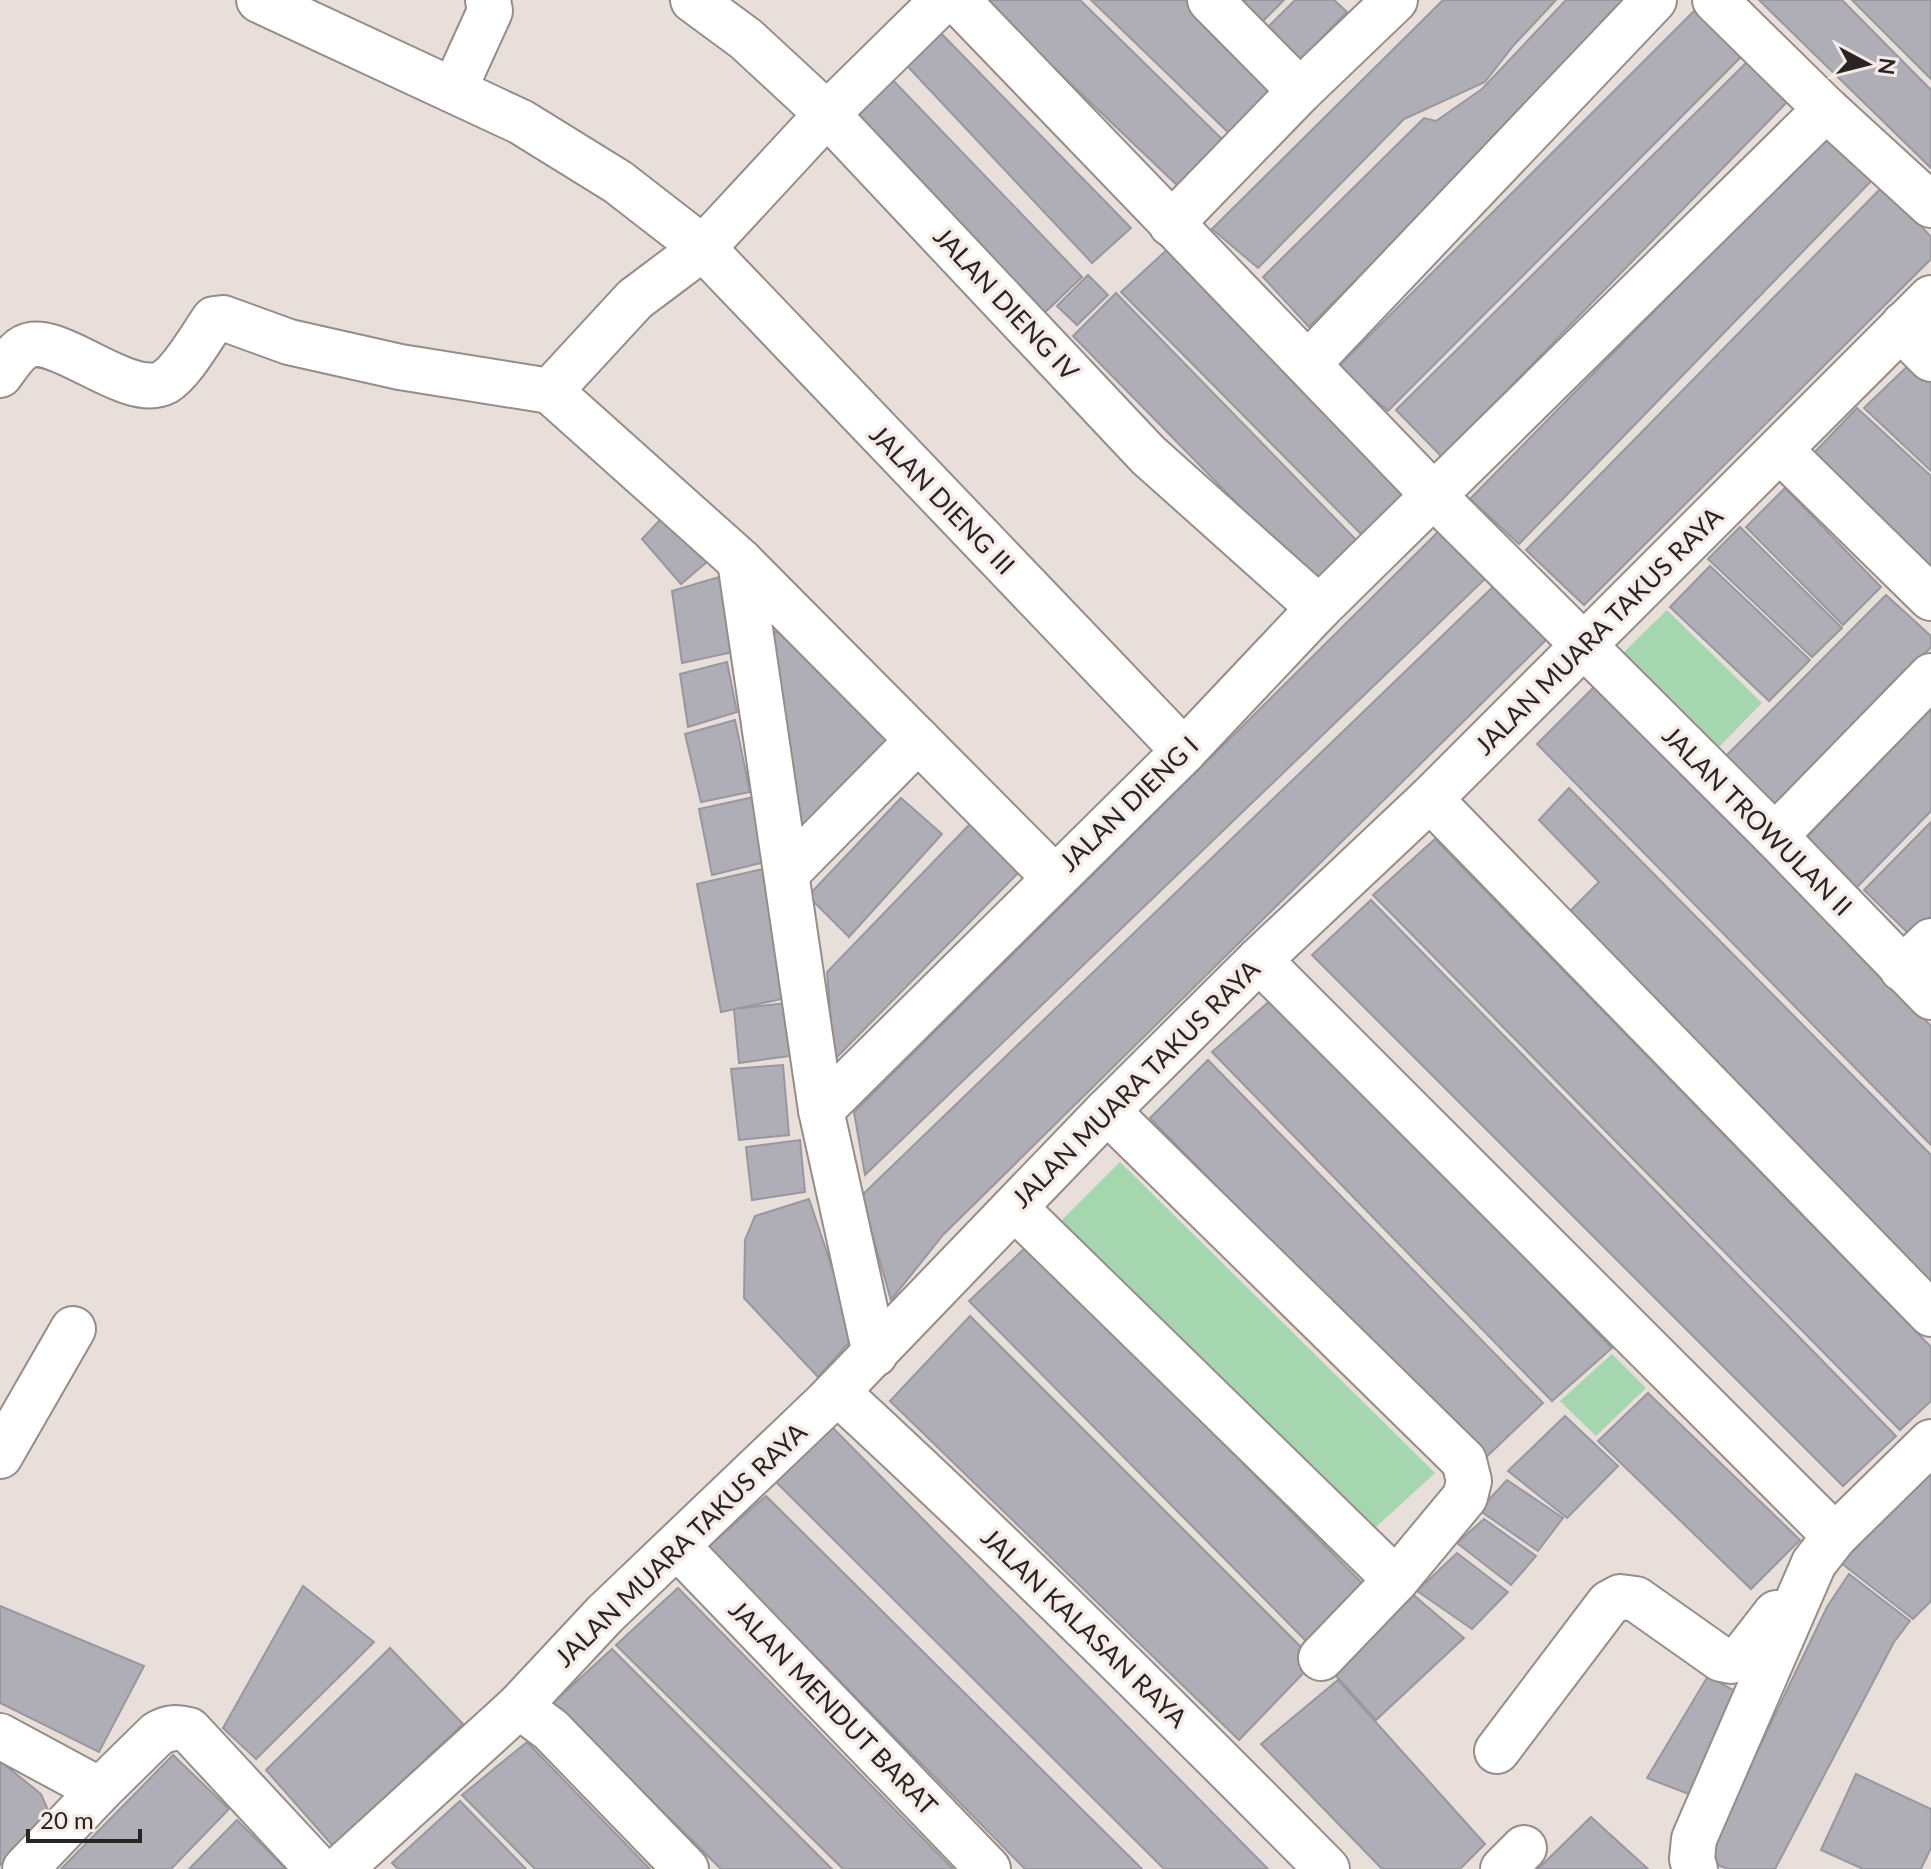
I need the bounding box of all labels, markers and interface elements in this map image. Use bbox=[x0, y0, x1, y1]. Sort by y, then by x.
north arrow bbox=[1827, 24, 1907, 104]
text: N bbox=[1873, 56, 1902, 77]
street label: JALAN DIENG IV bbox=[927, 220, 1086, 387]
street label: JALAN DIENG III bbox=[863, 418, 1022, 581]
street label: JALAN MUARA TAKUS RAYA bbox=[1468, 499, 1729, 761]
street label: JALAN TROWULAN II bbox=[1656, 719, 1859, 922]
street label: JALAN DIENG I bbox=[1052, 729, 1204, 878]
street label: JALAN MUARA TAKUS RAYA bbox=[1005, 952, 1266, 1214]
street label: JALAN MUARA TAKUS RAYA bbox=[548, 1415, 813, 1673]
street label: JALAN KALASAN RAYA bbox=[975, 1521, 1194, 1734]
street label: JALAN MENDUT BARAT bbox=[723, 1593, 945, 1821]
scale bar bbox=[28, 1793, 140, 1843]
text: 20 m bbox=[40, 1805, 94, 1834]

